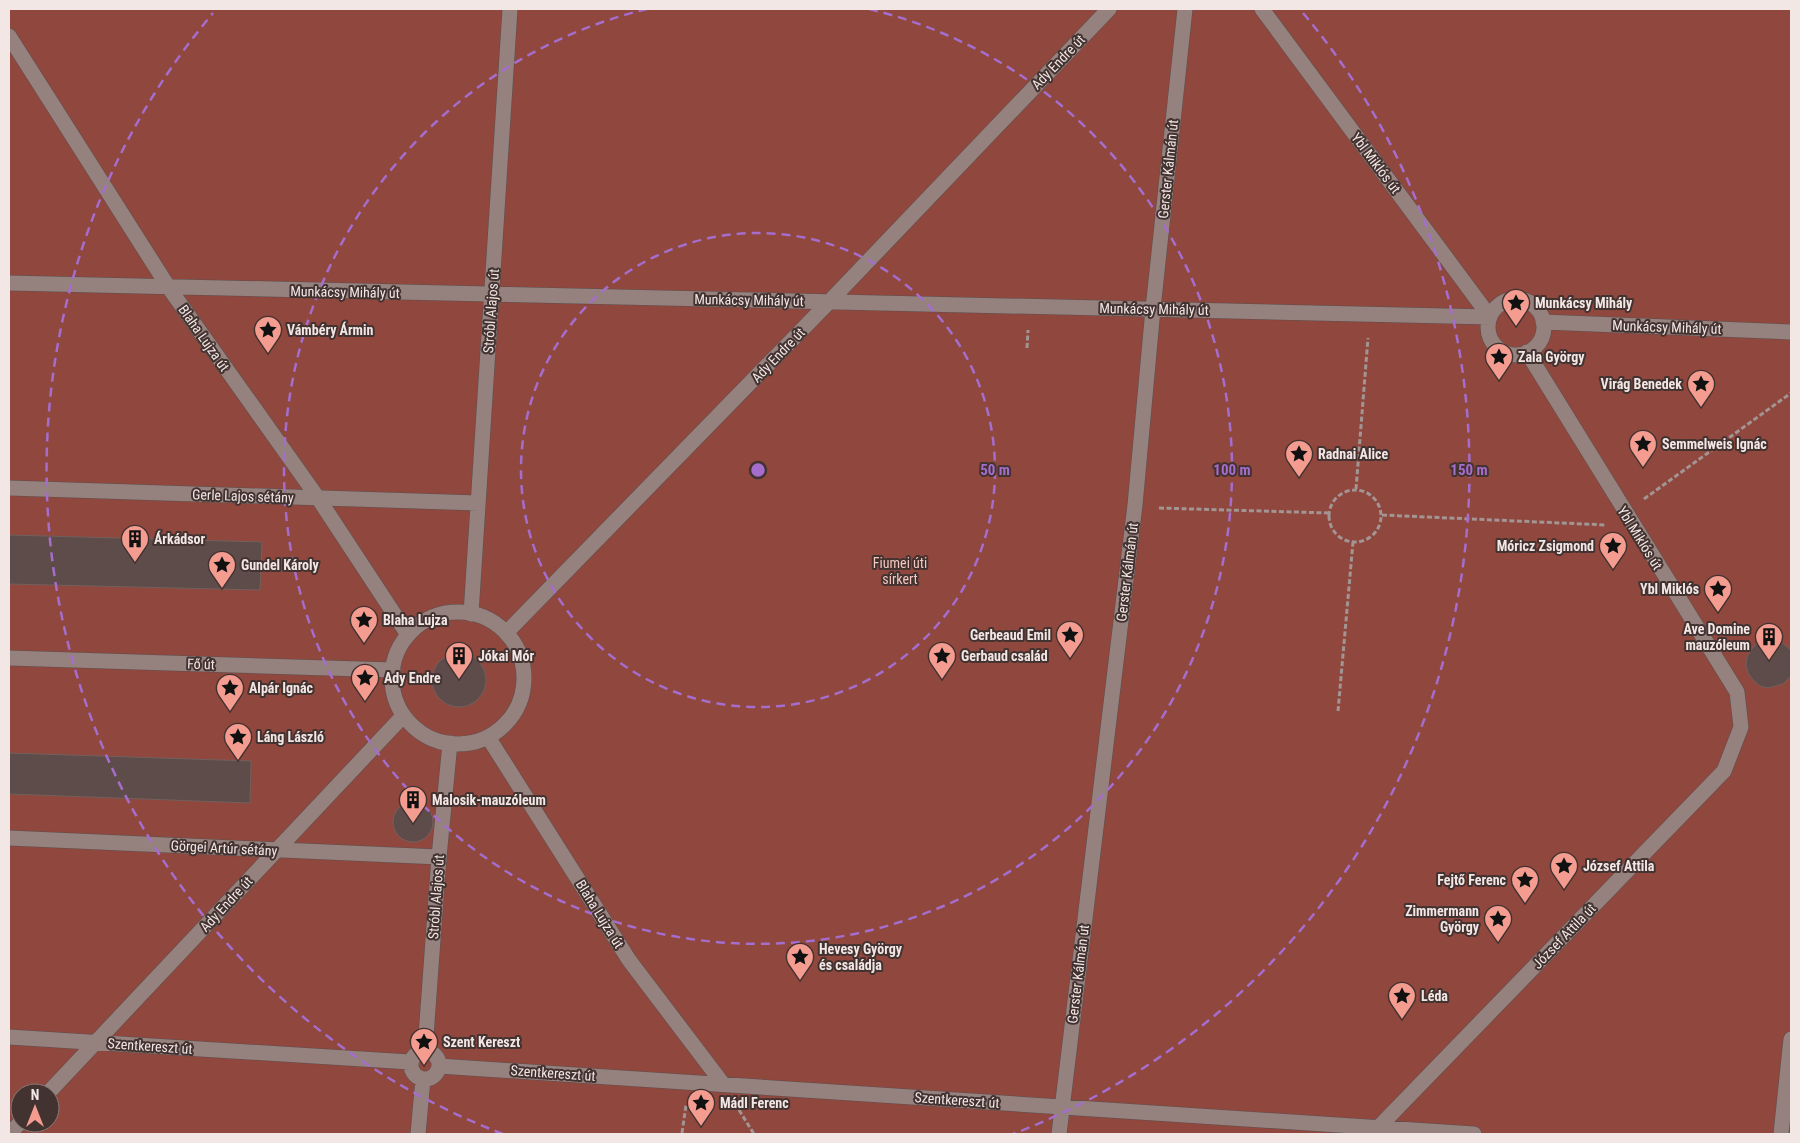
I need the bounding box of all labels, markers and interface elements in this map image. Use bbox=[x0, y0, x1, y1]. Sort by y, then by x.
street label: Ady Endre út bbox=[1028, 31, 1088, 93]
street label: Gerster Kálmán út bbox=[1155, 119, 1181, 219]
street label: Ybl Miklós út bbox=[1348, 130, 1404, 196]
street label: Stróbl Alajos út bbox=[480, 268, 502, 354]
street label: Munkácsy Mihály út bbox=[290, 283, 400, 301]
place icon: Munkácsy Mihály bbox=[1501, 288, 1531, 327]
street label: Munkácsy Mihály út bbox=[694, 291, 804, 309]
place label: Munkácsy Mihály bbox=[1535, 295, 1633, 311]
street label: Munkácsy Mihály út bbox=[1099, 300, 1209, 318]
street label: Blaha Lujza út bbox=[175, 302, 233, 374]
place icon: Vámbéry Ármin bbox=[253, 315, 283, 354]
street label: Munkácsy Mihály út bbox=[1612, 317, 1722, 337]
place label: Vámbéry Ármin bbox=[287, 321, 374, 338]
street label: Ady Endre út bbox=[748, 324, 808, 386]
place icon: Zala György bbox=[1484, 342, 1514, 381]
place label: Zala György bbox=[1518, 349, 1585, 365]
place icon: Virág Benedek bbox=[1686, 369, 1716, 408]
place label: Virág Benedek bbox=[1601, 376, 1682, 392]
place icon: Semmelweis Ignác bbox=[1628, 429, 1658, 468]
place label: Semmelweis Ignác bbox=[1662, 436, 1767, 452]
place icon: Radnai Alice bbox=[1284, 439, 1314, 478]
place label: Radnai Alice bbox=[1318, 446, 1388, 462]
centre of rings bbox=[749, 461, 767, 479]
text: 50 m bbox=[980, 461, 1010, 479]
text: 100 m bbox=[1213, 461, 1251, 479]
text: 150 m bbox=[1450, 461, 1488, 479]
street label: Gerle Lajos sétány bbox=[192, 486, 294, 506]
street label: Ybl Miklós út bbox=[1614, 503, 1666, 573]
street label: Gerster Kálmán út bbox=[1113, 522, 1141, 622]
building icon: Árkádsor bbox=[120, 524, 150, 563]
place label: Árkádsor bbox=[154, 530, 206, 547]
place icon: Móricz Zsigmond bbox=[1598, 531, 1628, 570]
place label: Móricz Zsigmond bbox=[1497, 538, 1594, 554]
place icon: Gundel Károly bbox=[207, 550, 237, 589]
park label: Fiumei úti sírkert bbox=[873, 555, 927, 587]
place label: Gundel Károly bbox=[241, 557, 320, 573]
place icon: Ybl Miklós bbox=[1703, 574, 1733, 613]
place label: Ybl Miklós bbox=[1640, 581, 1699, 597]
place icon: Blaha Lujza bbox=[349, 605, 379, 644]
place label: Blaha Lujza bbox=[383, 612, 448, 628]
place icon: Gerbeaud Emil bbox=[1055, 620, 1085, 659]
place label: Ave Domine mauzóleum bbox=[1683, 621, 1750, 653]
building icon: Ave Domine mauzóleum bbox=[1754, 622, 1784, 661]
place label: Gerbeaud Emil bbox=[970, 627, 1051, 643]
building icon: Jókai Mór bbox=[444, 641, 474, 680]
place icon: Gerbaud család bbox=[927, 641, 957, 680]
place label: Jókai Mór bbox=[478, 648, 534, 664]
place label: Gerbaud család bbox=[961, 648, 1048, 664]
street label: Fő út bbox=[187, 656, 215, 672]
place icon: Ady Endre bbox=[350, 663, 380, 702]
place label: Ady Endre bbox=[384, 670, 441, 686]
place icon: Alpár Ignác bbox=[215, 673, 245, 712]
place label: Alpár Ignác bbox=[249, 680, 314, 696]
place icon: Láng László bbox=[223, 722, 253, 761]
place label: Láng László bbox=[257, 729, 324, 745]
building icon: Malosik-mauzóleum bbox=[398, 785, 428, 824]
place label: Malosik-mauzóleum bbox=[432, 792, 546, 808]
street label: Görgei Artúr sétány bbox=[170, 837, 278, 859]
place icon: József Attila bbox=[1549, 851, 1579, 890]
street label: Stróbl Alajos út bbox=[425, 854, 447, 940]
place label: József Attila bbox=[1583, 858, 1655, 874]
place icon: Fejtő Ferenc bbox=[1510, 865, 1540, 904]
place label: Fejtő Ferenc bbox=[1437, 872, 1507, 888]
street label: Ady Endre út bbox=[196, 873, 256, 935]
street label: Blaha Lujza út bbox=[573, 877, 627, 951]
street label: József Attila út bbox=[1529, 900, 1599, 972]
place label: Zimmermann György bbox=[1405, 903, 1480, 935]
place icon: Zimmermann György bbox=[1483, 904, 1513, 943]
street label: Gerster Kálmán út bbox=[1064, 924, 1092, 1024]
place label: Hevesy György és családja bbox=[819, 941, 903, 973]
place icon: Hevesy György és családja bbox=[785, 942, 815, 981]
place icon: Léda bbox=[1387, 981, 1417, 1020]
place label: Léda bbox=[1421, 988, 1448, 1004]
place icon: Szent Kereszt bbox=[409, 1027, 439, 1066]
place label: Szent Kereszt bbox=[443, 1034, 520, 1050]
street label: Szentkereszt út bbox=[107, 1035, 193, 1057]
street label: Szentkereszt út bbox=[510, 1062, 596, 1084]
north arrow bbox=[10, 1083, 60, 1133]
text: N bbox=[31, 1087, 39, 1103]
place icon: Mádl Ferenc bbox=[686, 1088, 716, 1127]
street label: Szentkereszt út bbox=[914, 1089, 1000, 1111]
place label: Mádl Ferenc bbox=[720, 1095, 789, 1111]

